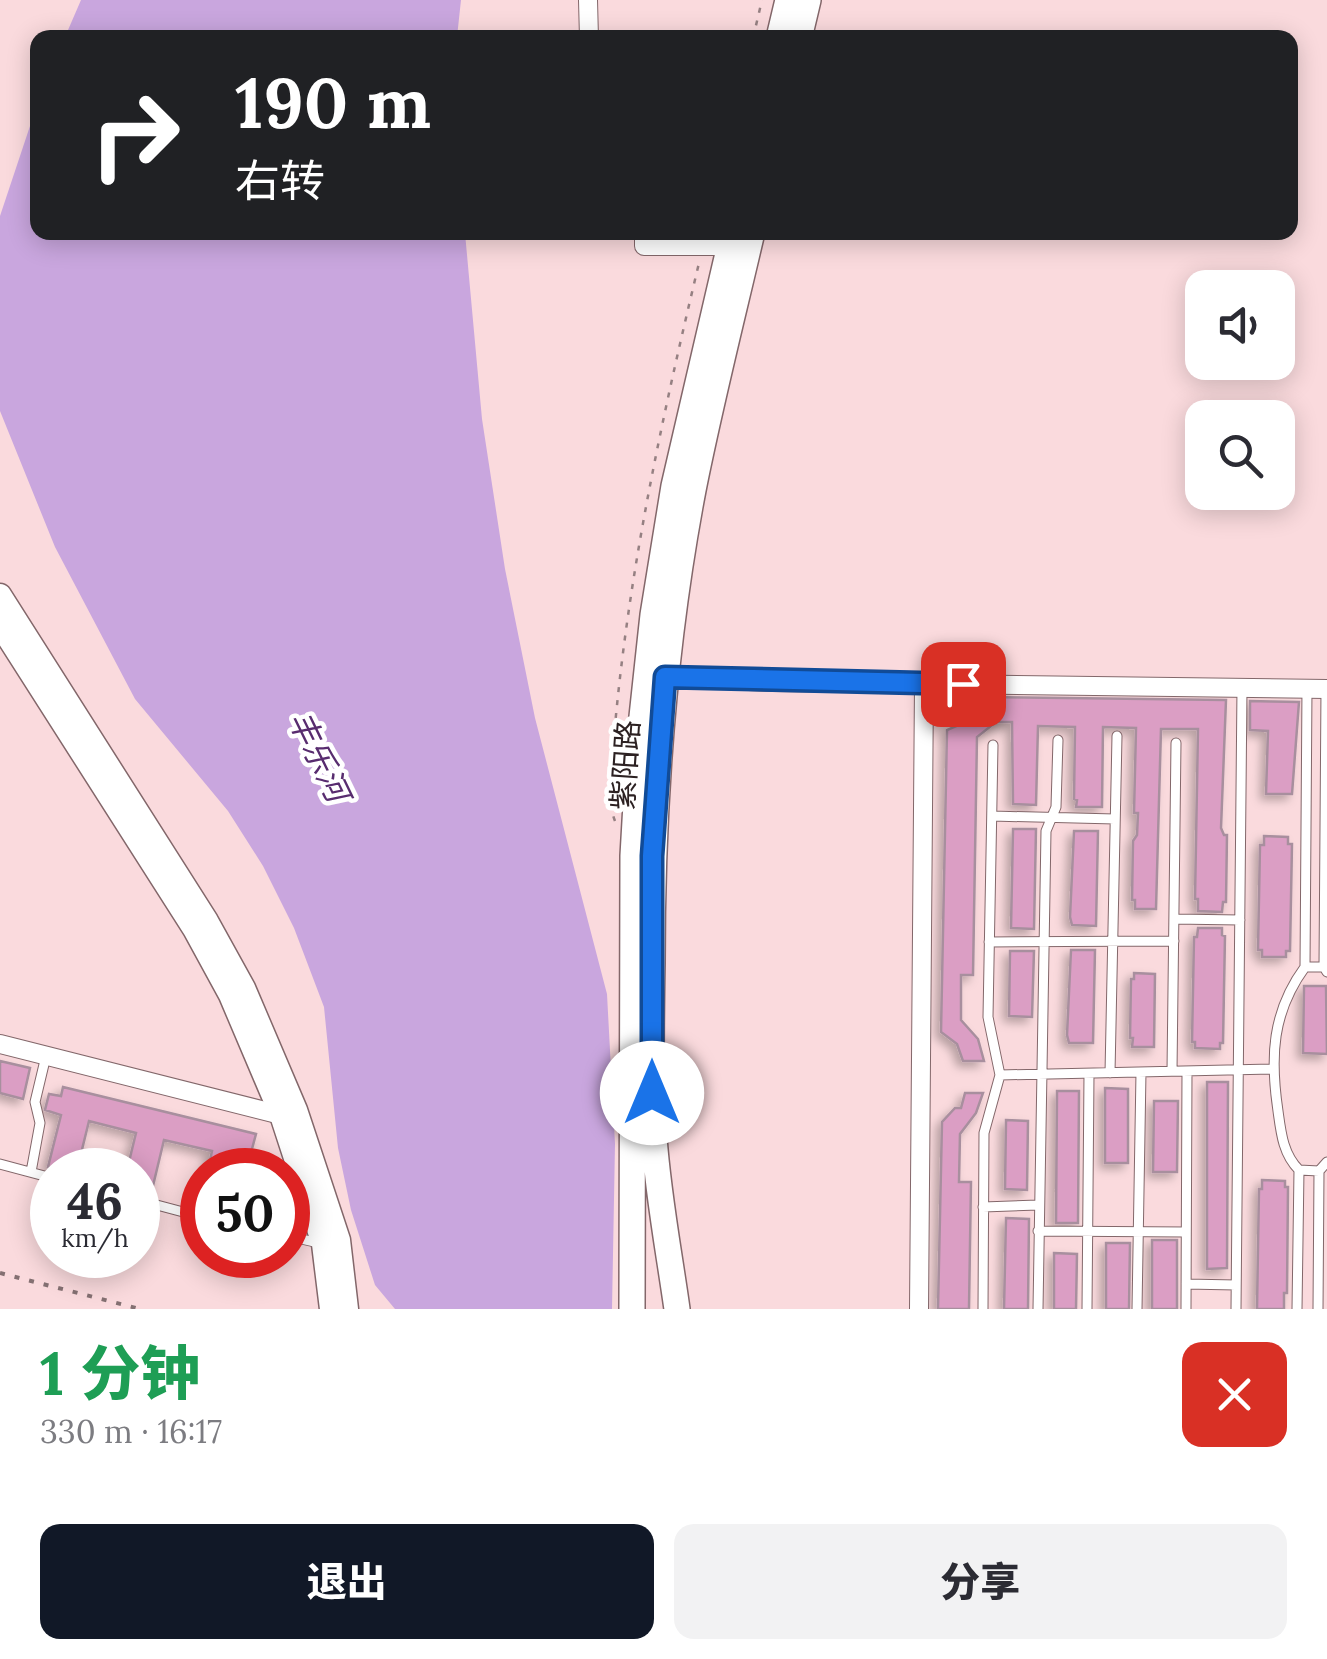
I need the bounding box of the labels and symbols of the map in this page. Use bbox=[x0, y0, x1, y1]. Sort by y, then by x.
pin bbox=[921, 642, 1006, 727]
water label: 丰乐河 bbox=[280, 704, 361, 814]
street label: 紫阳路 bbox=[603, 719, 647, 811]
position arrow bbox=[600, 1041, 704, 1145]
speed limit sign: 50 bbox=[180, 1148, 310, 1278]

